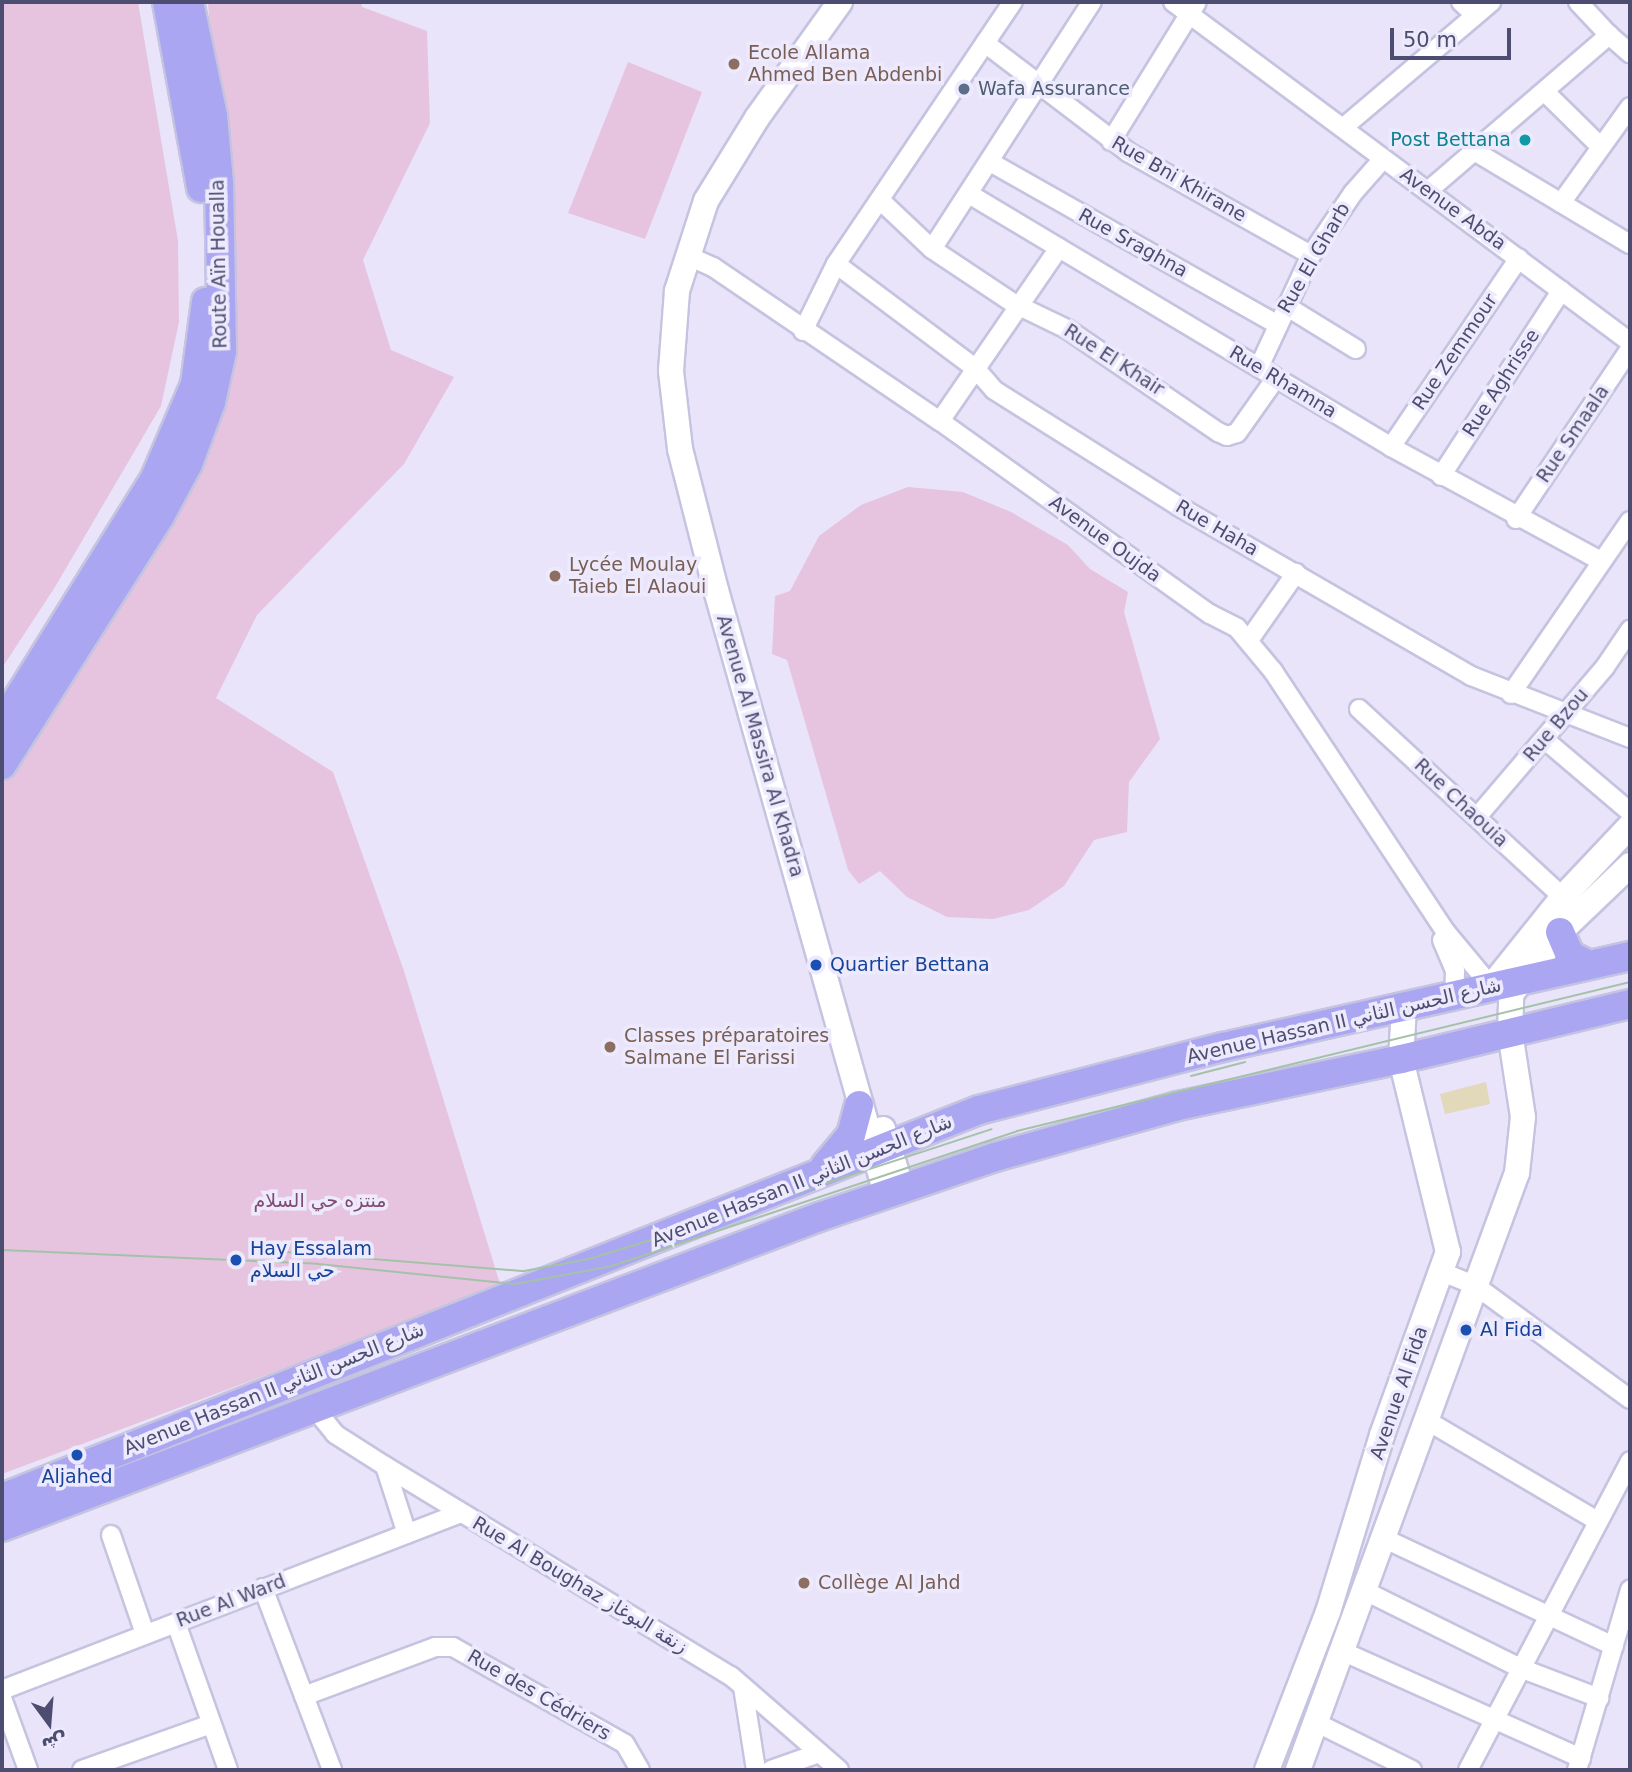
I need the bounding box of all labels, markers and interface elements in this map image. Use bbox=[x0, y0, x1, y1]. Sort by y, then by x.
scale bar bbox=[1394, 14, 1515, 58]
text: 50 m bbox=[1403, 28, 1457, 52]
place label: Ecole Allama Ahmed Ben Abdenbi bbox=[748, 42, 942, 86]
marker: Ecole Allama Ahmed Ben Abdenbi bbox=[726, 56, 742, 72]
place label: Wafa Assurance bbox=[978, 78, 1130, 100]
marker: Wafa Assurance bbox=[956, 81, 972, 97]
place label: Post Bettana bbox=[1390, 129, 1511, 151]
street label: Rue Bni Khirane bbox=[1108, 131, 1250, 227]
marker: Post Bettana bbox=[1517, 132, 1533, 148]
street label: Avenue Abda bbox=[1396, 163, 1510, 255]
street label: Route Aïn Houalla bbox=[206, 179, 232, 349]
street label: Rue El Gharb bbox=[1273, 199, 1355, 317]
street label: Rue Sraghna bbox=[1074, 204, 1192, 282]
street label: Rue Zemmour bbox=[1408, 290, 1502, 414]
street label: Rue El Khair bbox=[1060, 319, 1168, 401]
street label: Rue Aghrisse bbox=[1458, 325, 1544, 441]
street label: Rue Rhamna bbox=[1225, 341, 1341, 423]
street label: Rue Smaala bbox=[1532, 381, 1614, 487]
street label: Avenue Oujda bbox=[1045, 491, 1165, 587]
street label: Rue Haha bbox=[1172, 495, 1262, 561]
place label: Lycée Moulay Taieb El Alaoui bbox=[569, 554, 706, 598]
marker: Lycée Moulay Taieb El Alaoui bbox=[547, 568, 563, 584]
street label: Avenue Al Massira Al Khadra bbox=[712, 612, 808, 880]
street label: Rue Bzou bbox=[1519, 684, 1593, 766]
street label: Rue Chaouia bbox=[1409, 754, 1513, 852]
place label: Quartier Bettana bbox=[830, 954, 990, 976]
marker: Quartier Bettana bbox=[808, 957, 824, 973]
street label: Avenue Hassan II شارع الحسن الثاني bbox=[1185, 974, 1503, 1068]
place label: Classes préparatoires Salmane El Farissi bbox=[624, 1025, 829, 1069]
marker: Classes préparatoires Salmane El Farissi bbox=[602, 1039, 618, 1055]
street label: Avenue Hassan II شارع الحسن الثاني bbox=[648, 1110, 956, 1252]
park label: منتزه حي السلام bbox=[254, 1190, 386, 1212]
place label: Hay Essalam حي السلام bbox=[250, 1238, 372, 1282]
marker: Hay Essalam حي السلام bbox=[228, 1252, 244, 1268]
street label: Avenue Hassan II شارع الحسن الثاني bbox=[120, 1318, 428, 1460]
place label: Al Fida bbox=[1480, 1319, 1543, 1341]
marker: Al Fida bbox=[1458, 1322, 1474, 1338]
street label: Avenue Al Fida bbox=[1366, 1323, 1432, 1463]
marker: Aljahed bbox=[69, 1447, 85, 1463]
place label: Aljahed bbox=[42, 1466, 112, 1488]
street label: Rue Al Boughaz زنقة البوغاز bbox=[468, 1512, 692, 1658]
street label: Rue Al Ward bbox=[173, 1570, 289, 1632]
place label: Collège Al Jahd bbox=[818, 1572, 961, 1594]
marker: Collège Al Jahd bbox=[796, 1575, 812, 1591]
street label: Rue des Cédriers bbox=[463, 1645, 615, 1745]
north arrow bbox=[14, 1688, 84, 1758]
text: ش bbox=[39, 1729, 70, 1757]

